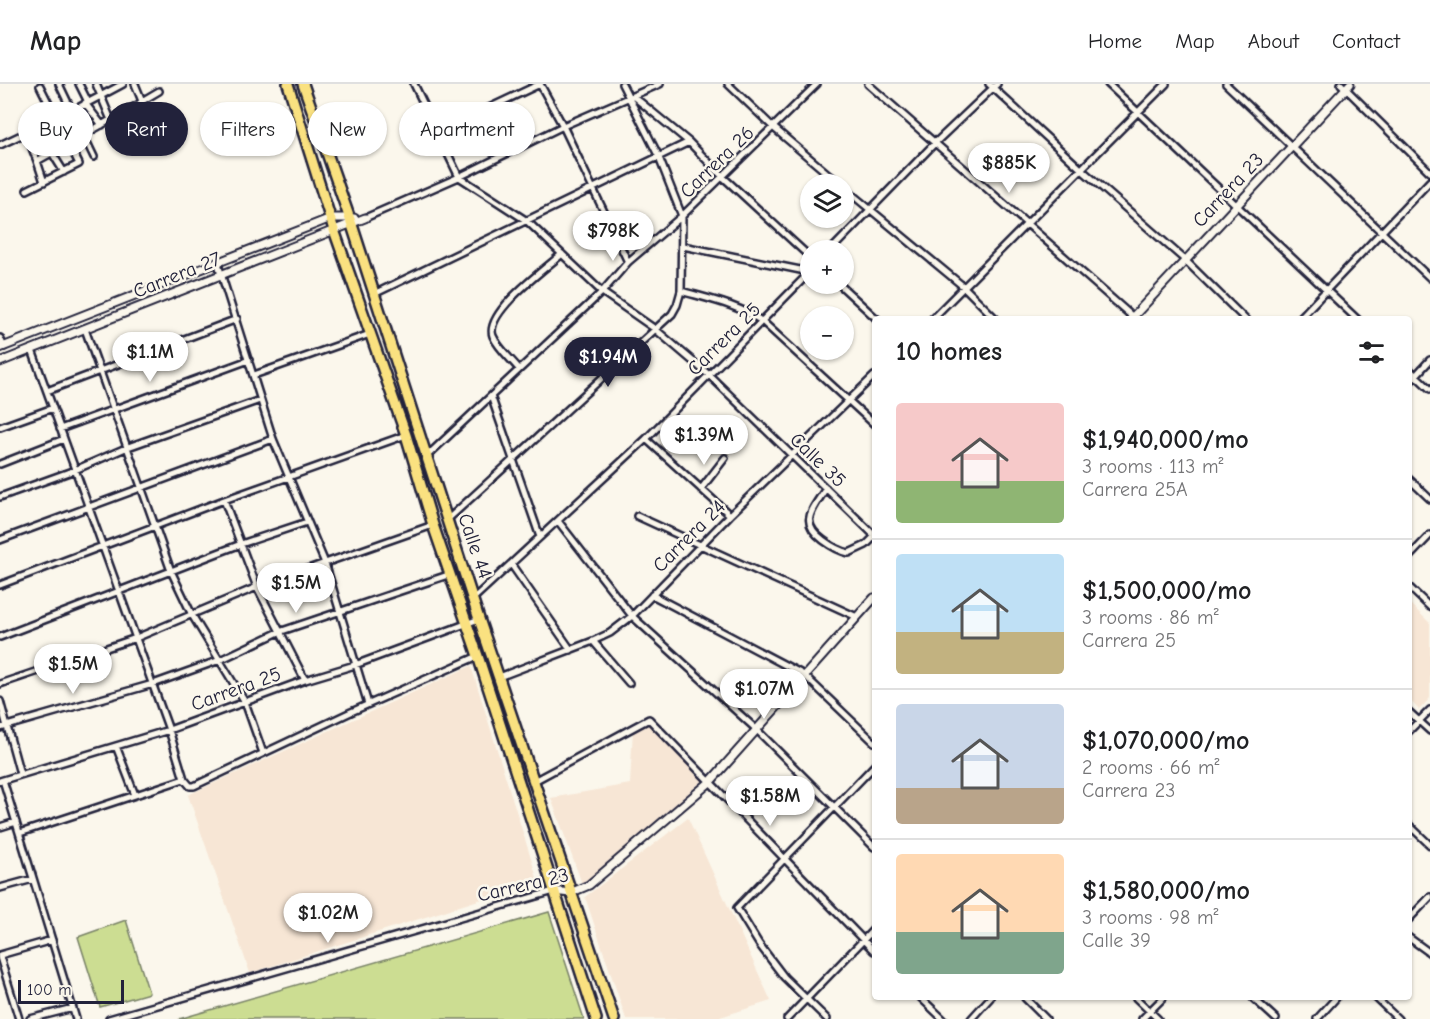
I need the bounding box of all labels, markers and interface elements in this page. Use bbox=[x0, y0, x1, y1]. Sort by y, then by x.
text: Map bbox=[30, 25, 81, 57]
text: Home bbox=[1088, 29, 1142, 53]
text: Map bbox=[1175, 29, 1215, 53]
text: About bbox=[1248, 29, 1299, 53]
text: Contact bbox=[1332, 29, 1400, 53]
chip: Buy bbox=[18, 102, 93, 156]
chip: Rent bbox=[105, 102, 188, 156]
chip: Filters bbox=[200, 102, 296, 156]
chip: New bbox=[308, 102, 387, 156]
chip: Apartment bbox=[399, 102, 535, 156]
street label: Carrera 26 bbox=[675, 121, 759, 203]
pin: $885K bbox=[967, 143, 1051, 194]
street label: Carrera 23 bbox=[1188, 148, 1268, 232]
text: $885K bbox=[982, 151, 1036, 174]
map controls bbox=[800, 174, 854, 360]
button: layers bbox=[800, 174, 854, 228]
pin: $798K bbox=[571, 211, 655, 262]
text: $798K bbox=[587, 219, 639, 242]
button: + bbox=[800, 240, 854, 294]
street label: Carrera 27 bbox=[130, 247, 225, 303]
street label: Carrera 25 bbox=[683, 298, 765, 380]
button: − bbox=[800, 306, 854, 360]
pin: $1.1M bbox=[108, 332, 192, 383]
icon: filters bbox=[1355, 336, 1388, 369]
pin: $1.94M bbox=[559, 337, 657, 388]
text: 10 homes bbox=[896, 337, 1002, 367]
text: $1.1M bbox=[126, 340, 174, 363]
text: $1.94M bbox=[578, 345, 638, 368]
pin: $1.39M bbox=[655, 415, 753, 466]
text: $1.39M bbox=[674, 423, 734, 446]
text: $1,940,000/mo bbox=[1082, 425, 1249, 455]
icon: home bbox=[944, 427, 1016, 499]
street label: Calle 35 bbox=[785, 428, 851, 492]
text: 3 rooms · 113 m² bbox=[1082, 455, 1223, 478]
text: Carrera 25A bbox=[1082, 478, 1188, 501]
street label: Carrera 24 bbox=[648, 495, 730, 577]
street label: Calle 44 bbox=[453, 510, 497, 582]
pin: $1.5M bbox=[254, 563, 338, 614]
text: $1.5M bbox=[271, 571, 321, 594]
text: $1,500,000/mo bbox=[1082, 576, 1252, 606]
icon: home bbox=[944, 578, 1016, 650]
text: 3 rooms · 86 m² bbox=[1082, 606, 1219, 629]
text: Carrera 25 bbox=[1082, 629, 1176, 652]
pin: $1.5M bbox=[31, 644, 115, 695]
text: $1.5M bbox=[48, 652, 98, 675]
street label: Carrera 25 bbox=[188, 662, 284, 716]
pin: $1.07M bbox=[715, 669, 813, 720]
text: $1.07M bbox=[734, 677, 794, 700]
text: $1,070,000/mo bbox=[1082, 726, 1249, 756]
icon: home bbox=[944, 728, 1016, 800]
text: 2 rooms · 66 m² bbox=[1082, 756, 1220, 779]
pin: $1.58M bbox=[721, 776, 819, 827]
text: Carrera 23 bbox=[1082, 779, 1175, 802]
text: $1.58M bbox=[740, 784, 800, 807]
street label: Carrera 23 bbox=[475, 863, 571, 907]
text: $1,580,000/mo bbox=[1082, 876, 1250, 906]
icon: home bbox=[944, 878, 1016, 950]
pin: $1.02M bbox=[279, 893, 377, 944]
text: $1.02M bbox=[297, 901, 359, 924]
text: 3 rooms · 98 m² bbox=[1082, 906, 1218, 929]
text: Calle 39 bbox=[1082, 929, 1151, 952]
scale bar bbox=[18, 977, 124, 1004]
text: 100 m bbox=[27, 981, 71, 999]

